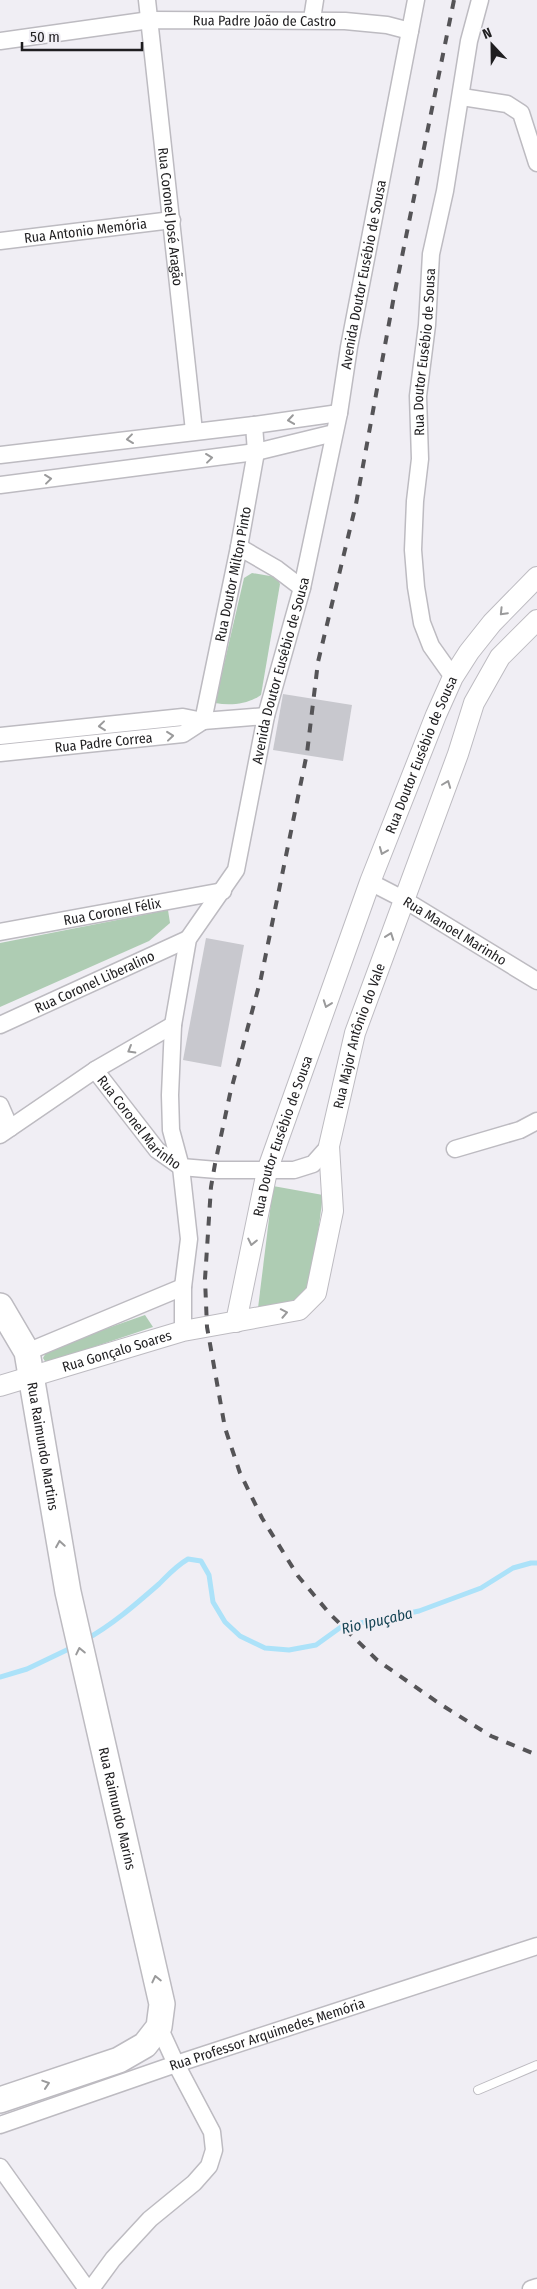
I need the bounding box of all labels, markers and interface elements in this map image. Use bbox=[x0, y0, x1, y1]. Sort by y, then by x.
street label: Rua Padre João de Castro bbox=[193, 12, 336, 29]
scale bar bbox=[22, 20, 142, 52]
north arrow bbox=[467, 20, 517, 70]
text: N bbox=[480, 24, 494, 43]
text: 50 m bbox=[30, 28, 60, 46]
street label: Rua Coronel José Aragão bbox=[155, 147, 187, 287]
street label: Avenida Doutor Eusébio de Sousa bbox=[337, 178, 390, 370]
street label: Rua Antonio Memória bbox=[23, 215, 148, 247]
street label: Rua Doutor Eusébio de Sousa bbox=[409, 268, 439, 436]
one-way arrow bbox=[287, 414, 295, 425]
one-way arrow bbox=[125, 433, 133, 444]
one-way arrow bbox=[206, 453, 214, 464]
one-way arrow bbox=[45, 474, 53, 485]
street label: Rua Doutor Milton Pinto bbox=[211, 505, 255, 643]
street label: Avenida Doutor Eusébio de Sousa bbox=[248, 576, 313, 765]
one-way arrow bbox=[500, 606, 509, 615]
street label: Rua Doutor Eusébio de Sousa bbox=[382, 673, 461, 836]
one-way arrow bbox=[98, 720, 106, 731]
street label: Rua Padre Correa bbox=[54, 729, 153, 756]
one-way arrow bbox=[167, 730, 175, 741]
one-way arrow bbox=[441, 780, 451, 788]
one-way arrow bbox=[378, 847, 388, 855]
street label: Rua Manoel Marinho bbox=[400, 893, 510, 969]
street label: Rua Coronel Félix bbox=[62, 894, 163, 929]
one-way arrow bbox=[384, 932, 394, 941]
street label: Rua Coronel Liberalino bbox=[32, 947, 157, 1016]
street label: Rua Major Antônio do Vale bbox=[329, 961, 389, 1110]
one-way arrow bbox=[323, 999, 333, 1008]
one-way arrow bbox=[127, 1043, 136, 1053]
street label: Rua Doutor Eusébio de Sousa bbox=[249, 1053, 316, 1218]
street label: Rua Coronel Marinho bbox=[94, 1072, 185, 1173]
one-way arrow bbox=[248, 1238, 258, 1247]
one-way arrow bbox=[279, 1308, 288, 1319]
street label: Rua Gonçalo Soares bbox=[60, 1326, 174, 1375]
street label: Rua Raimundo Martins bbox=[24, 1381, 62, 1512]
one-way arrow bbox=[55, 1539, 65, 1548]
water label: Rio Ipuçaba bbox=[340, 1604, 415, 1638]
one-way arrow bbox=[75, 1646, 86, 1655]
street label: Rua Raimundo Marins bbox=[95, 1746, 140, 1872]
one-way arrow bbox=[151, 1974, 162, 1983]
street label: Rua Professor Arquimedes Memória bbox=[167, 1994, 367, 2074]
one-way arrow bbox=[42, 2080, 50, 2090]

